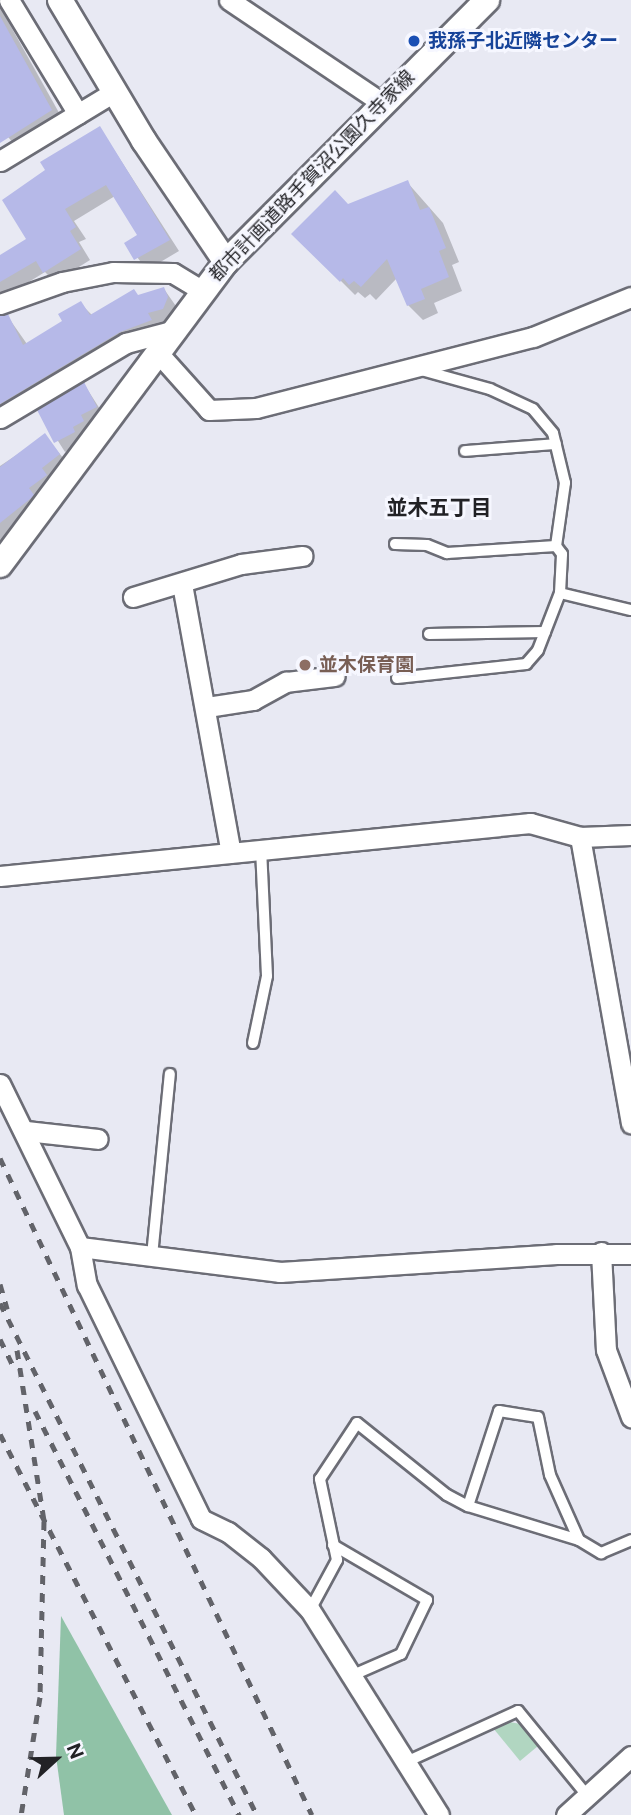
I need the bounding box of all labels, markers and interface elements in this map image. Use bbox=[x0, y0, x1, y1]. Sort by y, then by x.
place label: 我孫子北近隣センター bbox=[428, 30, 618, 52]
marker: 我孫子北近隣センター bbox=[406, 33, 422, 49]
street label: 都市計画道路手賀沼公園久寺家線 bbox=[205, 66, 419, 286]
district label: 並木五丁目 bbox=[387, 495, 491, 521]
place label: 並木保育園 bbox=[319, 654, 414, 676]
marker: 並木保育園 bbox=[297, 657, 313, 673]
north arrow bbox=[21, 1724, 91, 1794]
text: N bbox=[62, 1740, 88, 1762]

